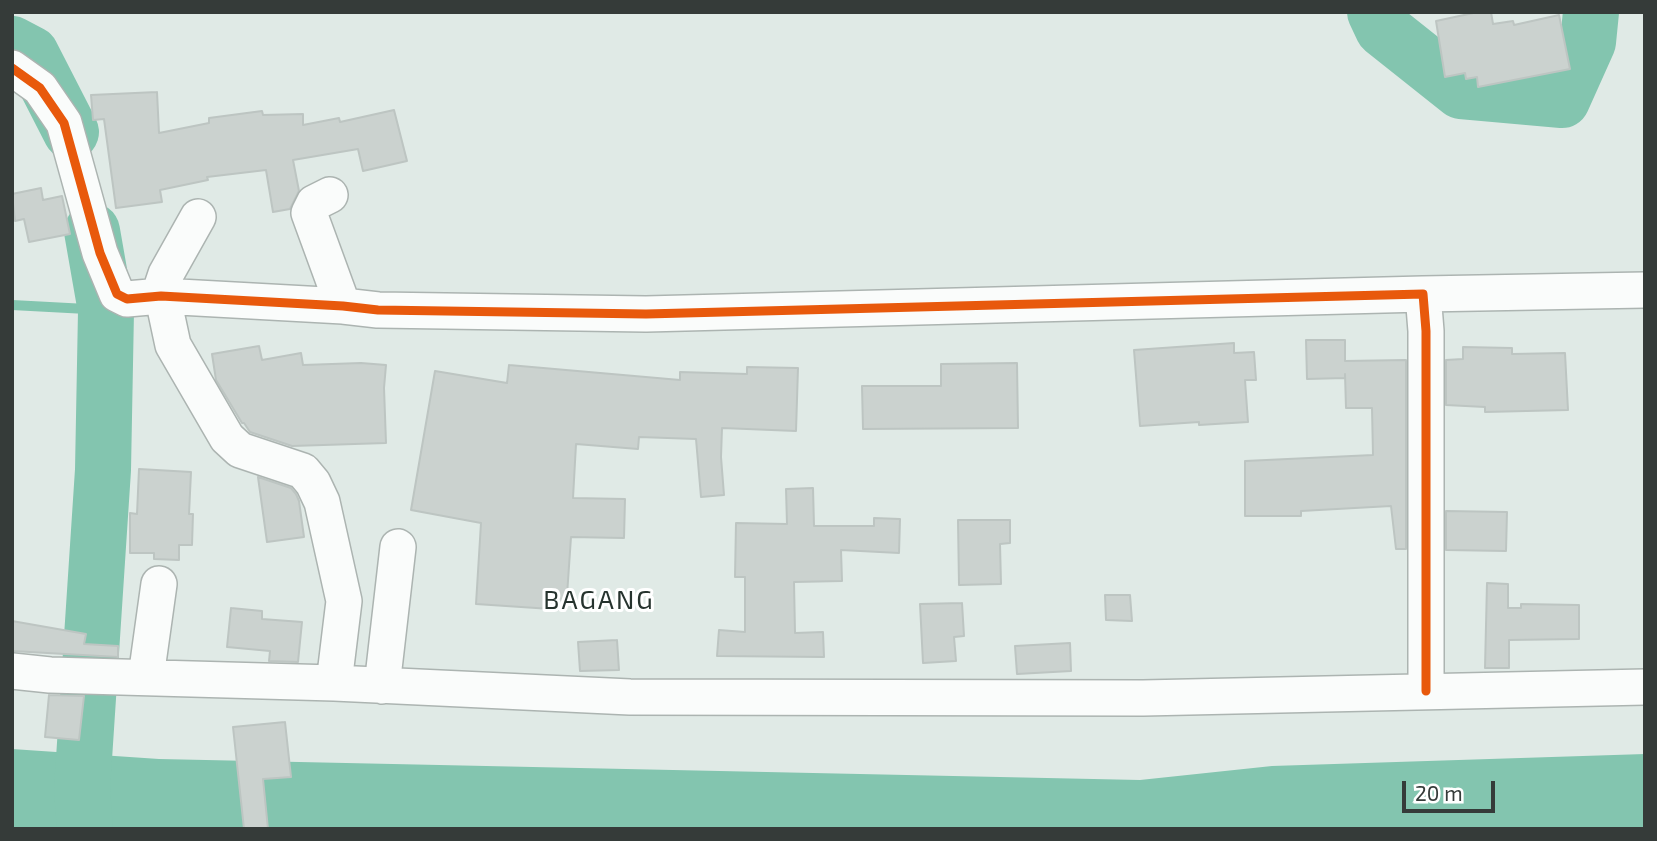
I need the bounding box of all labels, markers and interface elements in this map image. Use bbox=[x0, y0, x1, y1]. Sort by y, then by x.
district label: BAGANG bbox=[544, 584, 654, 616]
scale bar bbox=[1405, 768, 1498, 812]
text: 20 m bbox=[1415, 780, 1463, 805]

